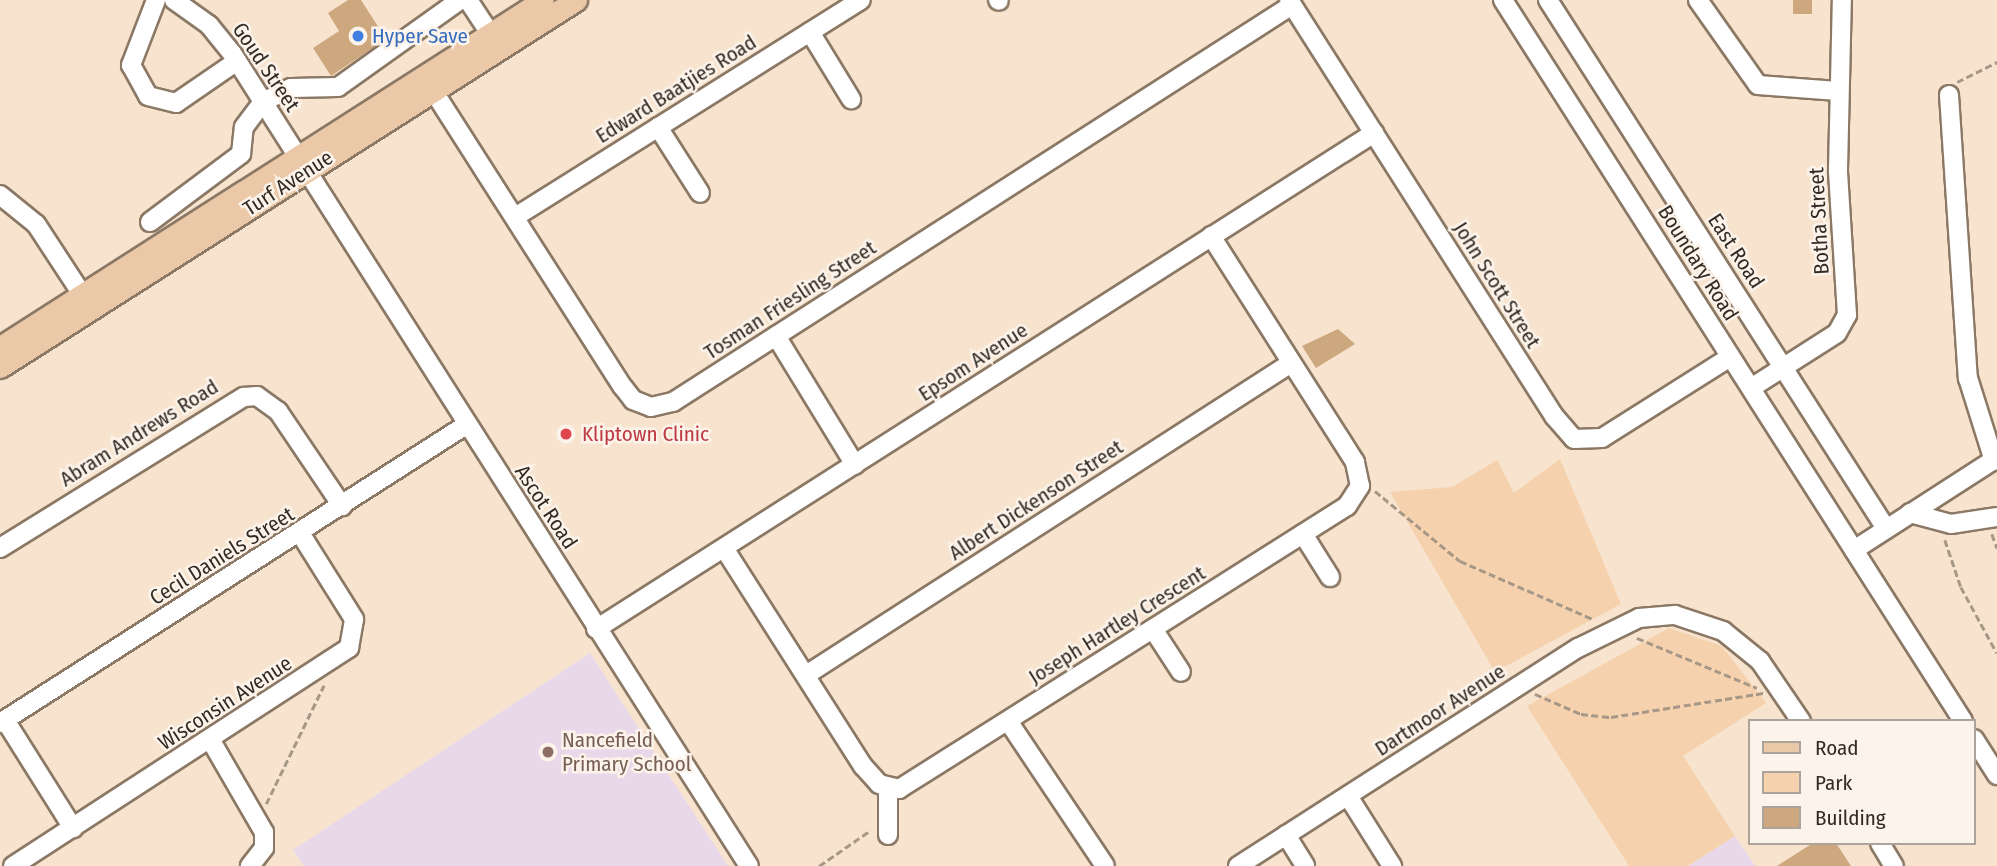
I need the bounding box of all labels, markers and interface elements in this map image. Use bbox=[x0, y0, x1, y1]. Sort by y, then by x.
street label: Goud Street bbox=[227, 18, 305, 116]
place label: Hyper Save bbox=[372, 23, 468, 49]
marker: Hyper Save bbox=[350, 28, 366, 44]
street label: Edward Baatjies Road bbox=[591, 29, 761, 149]
street label: Turf Avenue bbox=[239, 145, 337, 221]
street label: Botha Street bbox=[1804, 167, 1834, 275]
street label: Boundary Road bbox=[1653, 201, 1743, 325]
street label: East Road bbox=[1703, 209, 1769, 293]
street label: John Scott Street bbox=[1448, 217, 1546, 353]
street label: Tosman Friesling Street bbox=[699, 235, 881, 365]
street label: Epsom Avenue bbox=[914, 317, 1032, 407]
street label: Abram Andrews Road bbox=[55, 374, 223, 492]
place label: Kliptown Clinic bbox=[582, 421, 709, 447]
marker: Kliptown Clinic bbox=[556, 424, 576, 444]
street label: Albert Dickenson Street bbox=[944, 434, 1128, 566]
street label: Ascot Road bbox=[510, 460, 582, 554]
street label: Cecil Daniels Street bbox=[145, 501, 299, 611]
street label: Joseph Hartley Crescent bbox=[1024, 560, 1210, 690]
street label: Wisconsin Avenue bbox=[154, 650, 296, 756]
street label: Dartmoor Avenue bbox=[1370, 659, 1510, 761]
legend bbox=[1748, 719, 1976, 845]
place label: Nancefield Primary School bbox=[562, 727, 691, 777]
text: Road bbox=[1815, 735, 1859, 761]
marker: Nancefield Primary School bbox=[540, 744, 556, 760]
text: Park bbox=[1815, 770, 1852, 796]
text: Building bbox=[1815, 805, 1886, 831]

